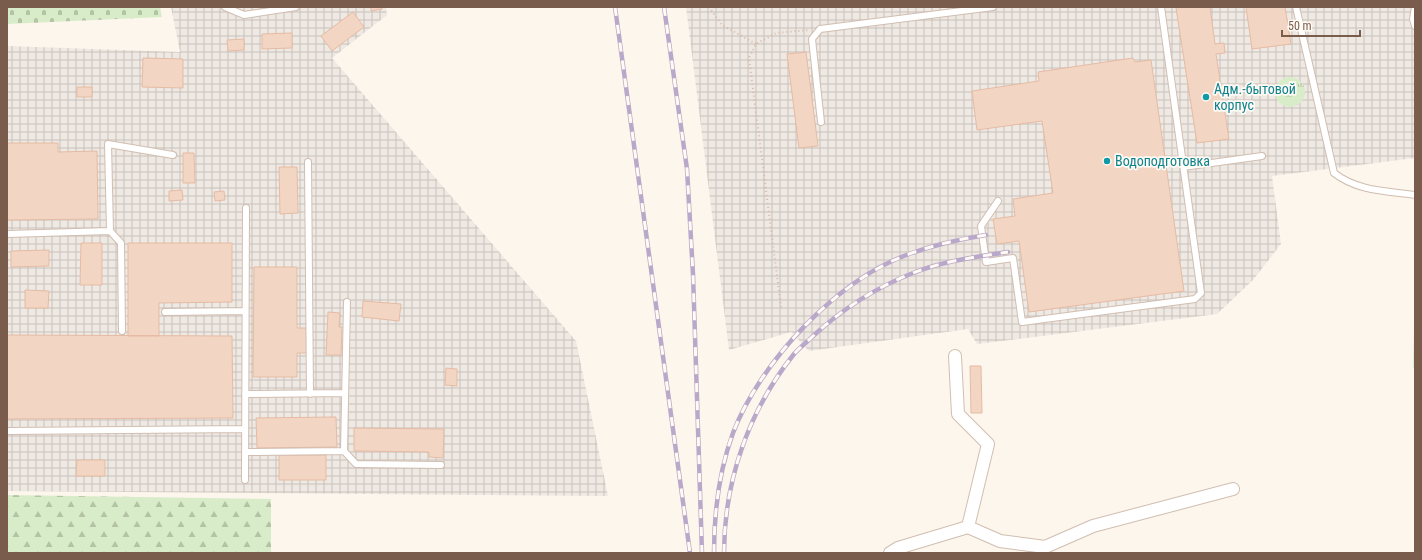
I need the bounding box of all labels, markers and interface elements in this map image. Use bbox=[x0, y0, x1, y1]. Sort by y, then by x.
scale bar bbox=[1282, 12, 1360, 38]
text: 50 m bbox=[1288, 19, 1312, 33]
place label: Адм.-бытовой корпус bbox=[1214, 81, 1296, 113]
marker: Адм.-бытовой корпус bbox=[1201, 92, 1211, 102]
place label: Водоподготовка bbox=[1115, 153, 1210, 169]
marker: Водоподготовка bbox=[1102, 156, 1112, 166]

